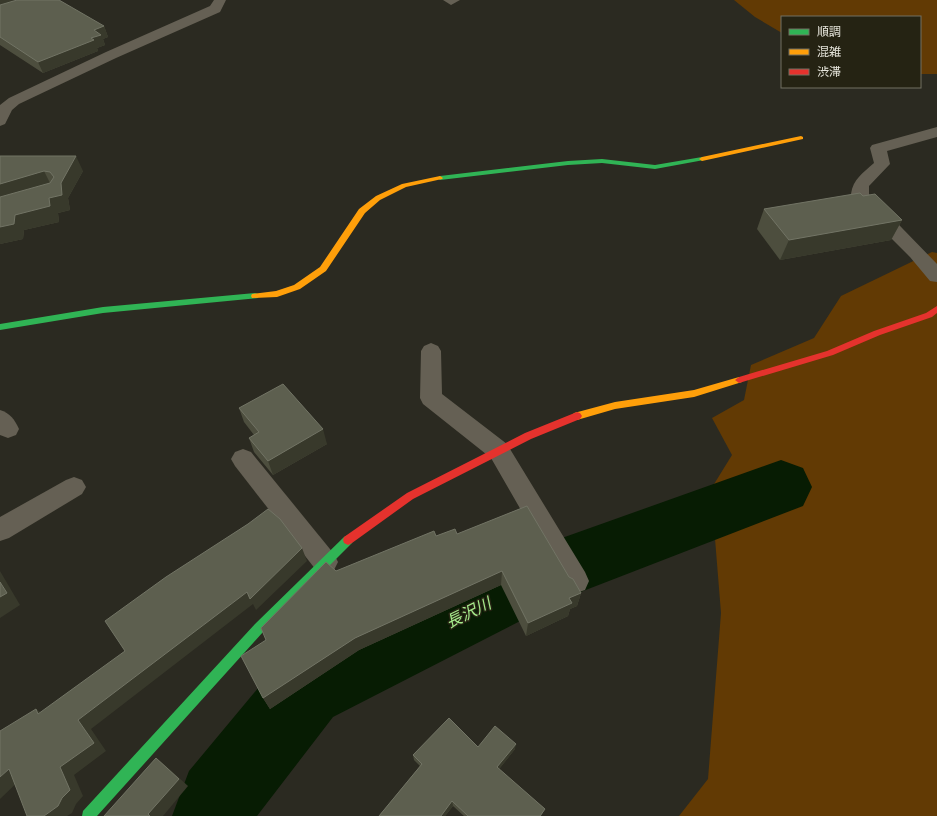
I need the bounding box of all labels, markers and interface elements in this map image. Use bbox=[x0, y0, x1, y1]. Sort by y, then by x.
legend bbox=[781, 16, 921, 88]
text: 順調 bbox=[817, 24, 841, 39]
text: 混雑 bbox=[817, 44, 841, 59]
text: 渋滞 bbox=[817, 64, 841, 79]
water label: 長沢川 bbox=[442, 592, 496, 631]

